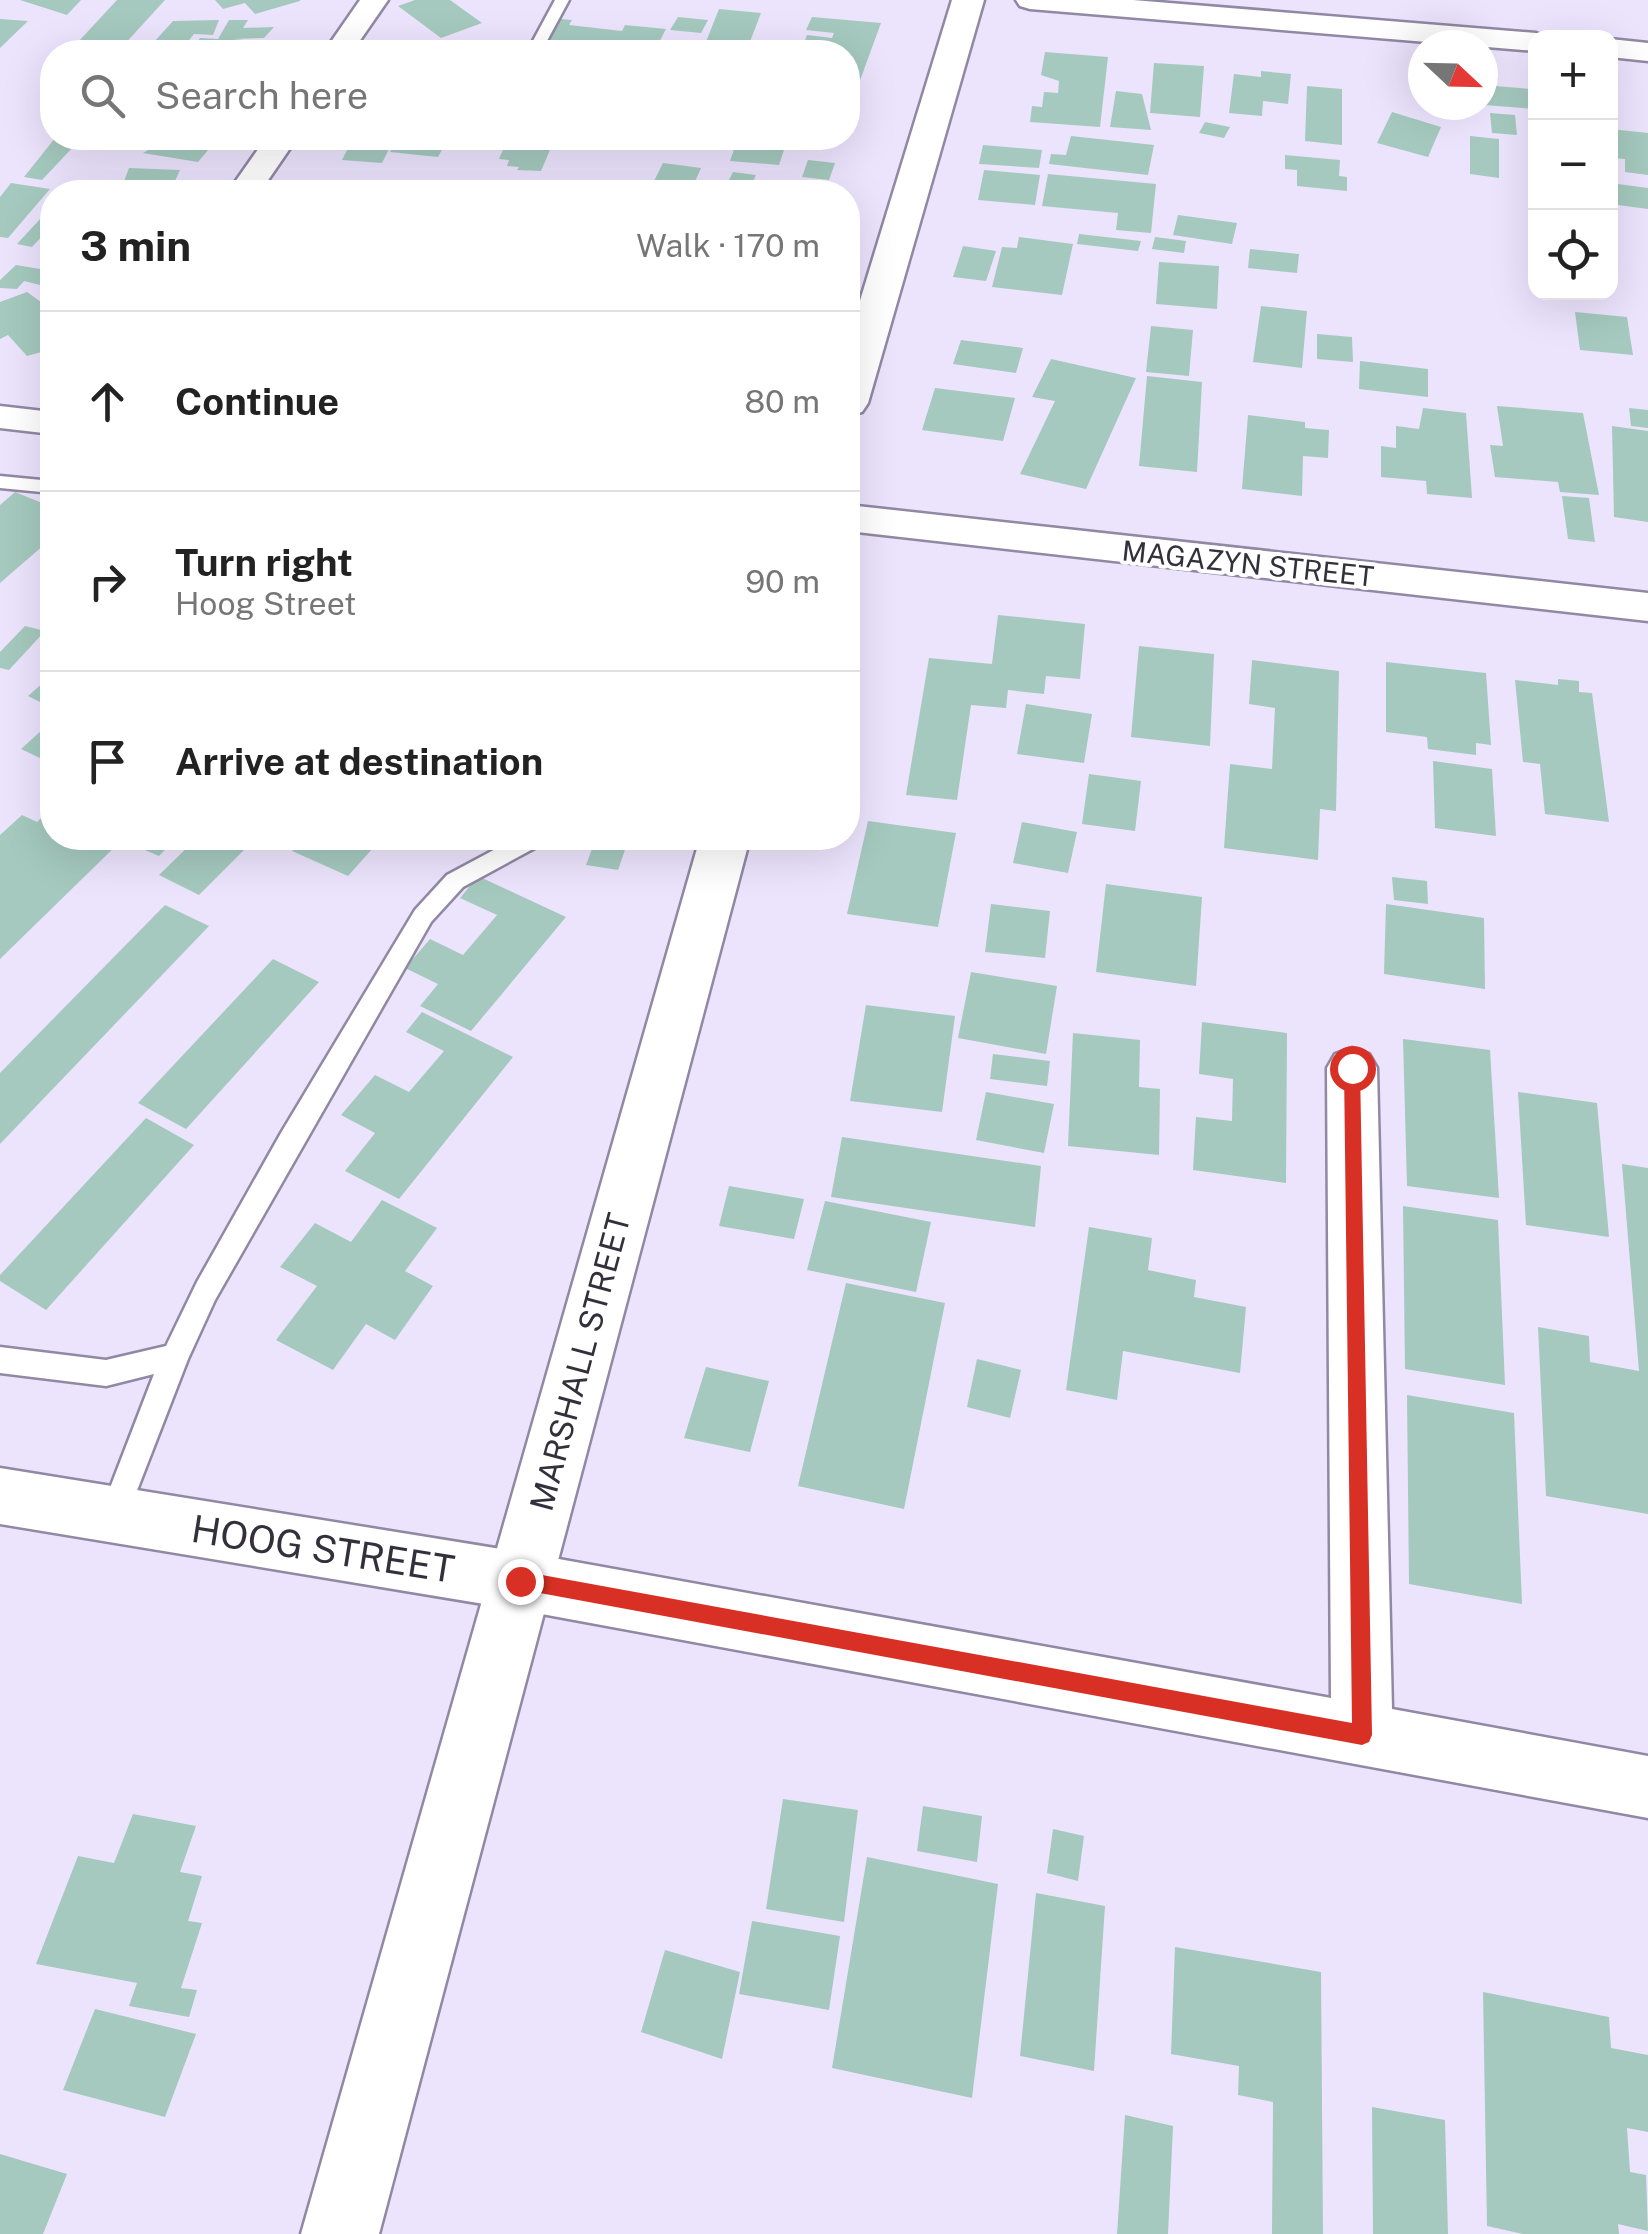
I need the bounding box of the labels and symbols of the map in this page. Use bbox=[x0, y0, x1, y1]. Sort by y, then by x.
north arrow bbox=[1408, 30, 1498, 120]
street label: MAGAZYN STREET bbox=[1120, 533, 1376, 593]
route start bbox=[1330, 1046, 1376, 1092]
street label: MARSHALL STREET bbox=[522, 1209, 638, 1515]
street label: HOOG STREET bbox=[188, 1506, 458, 1592]
route end bbox=[498, 1559, 544, 1605]

